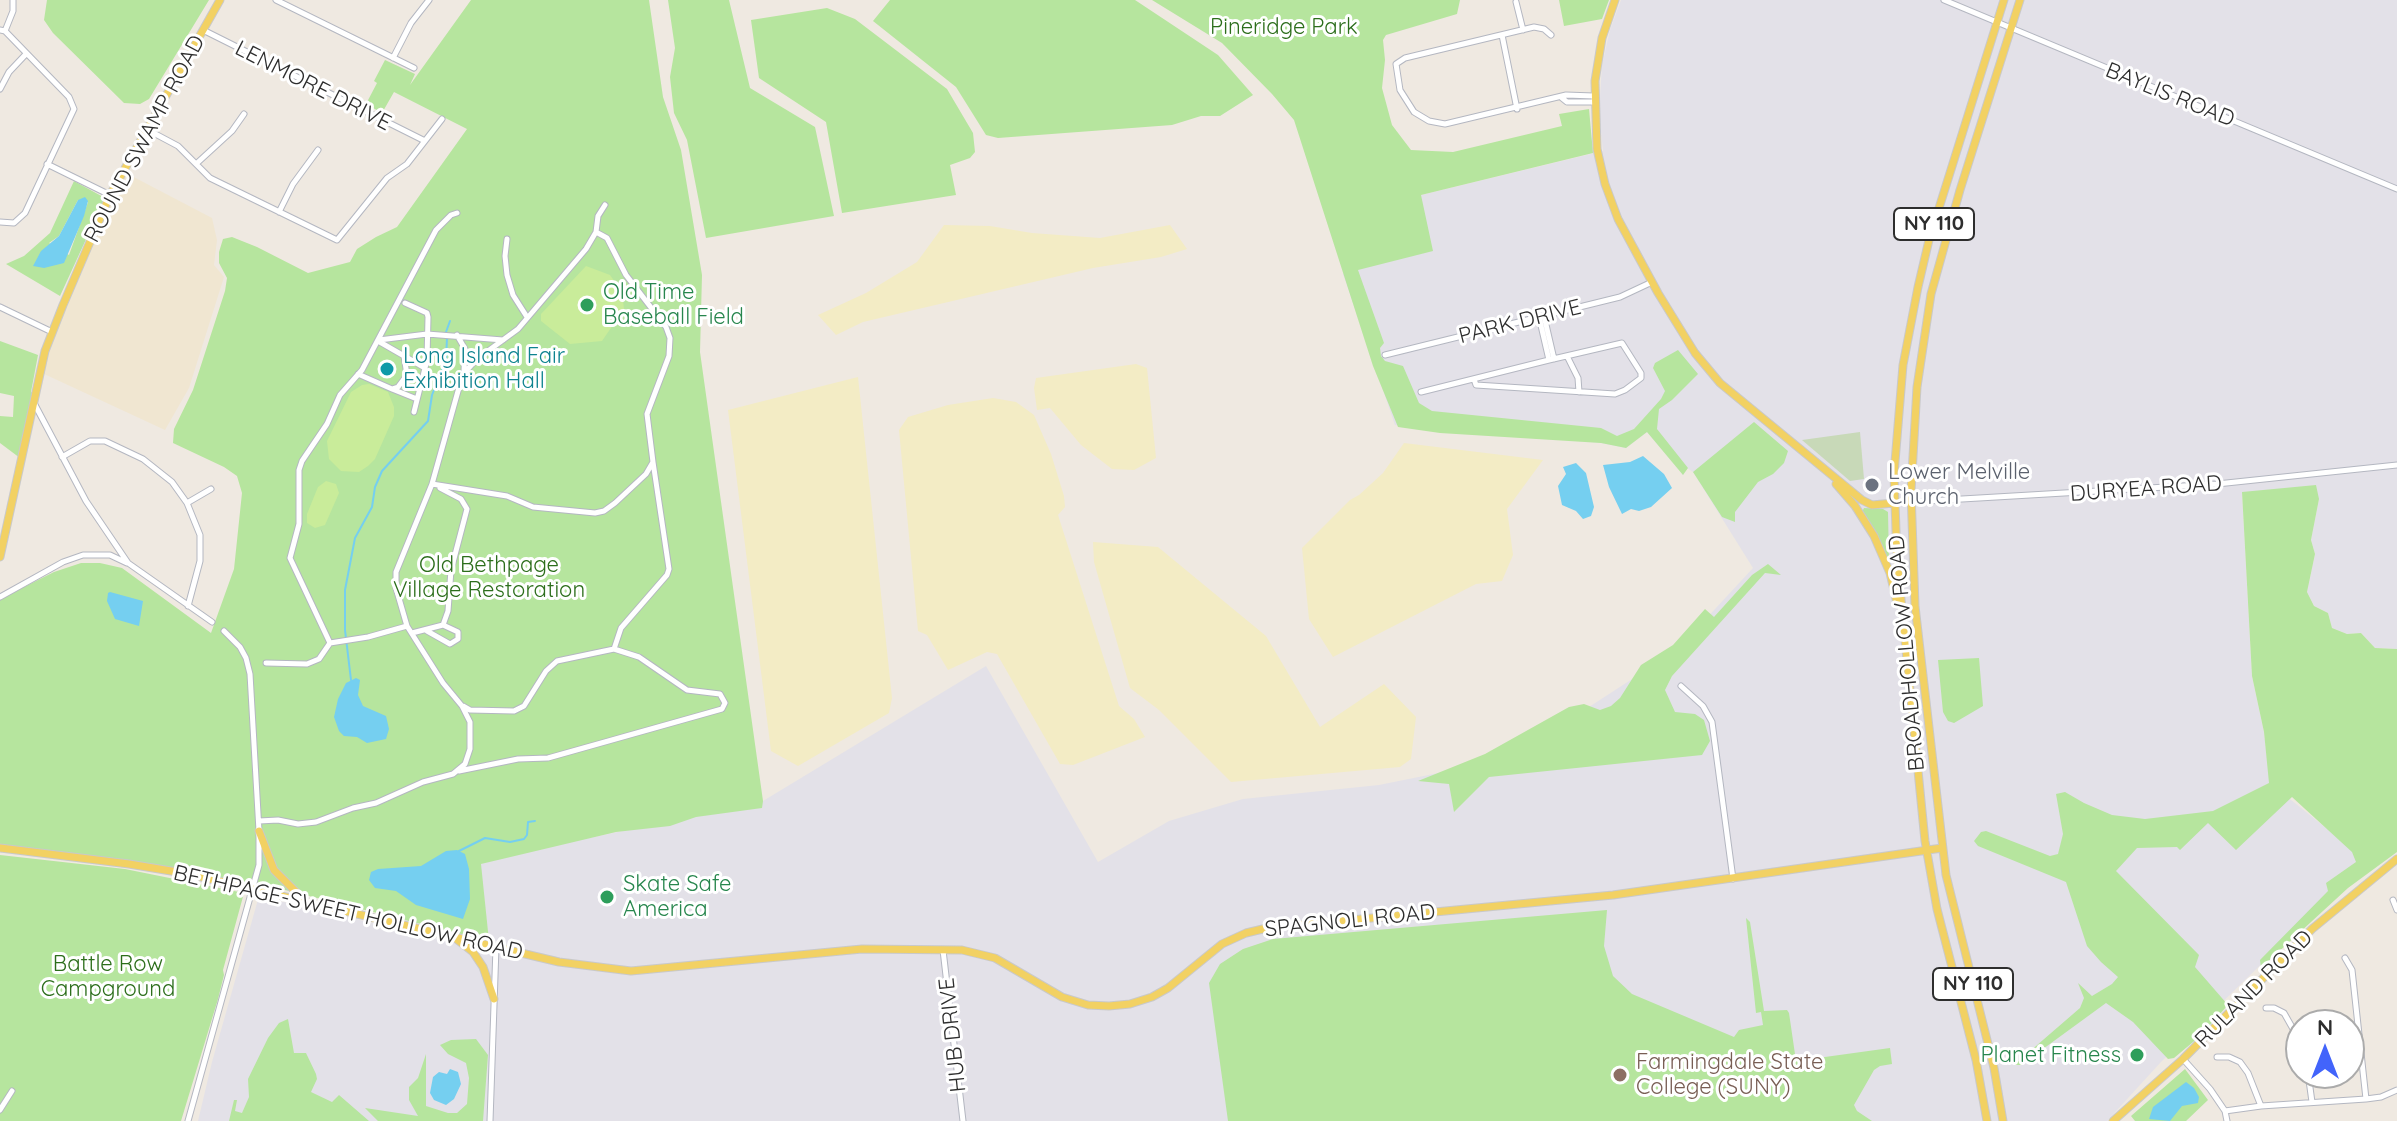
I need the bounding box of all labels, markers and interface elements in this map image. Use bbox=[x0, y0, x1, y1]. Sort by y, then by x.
park label: Pineridge Park bbox=[1210, 14, 1358, 40]
street label: ROUND SWAMP ROAD bbox=[79, 31, 211, 247]
street label: LENMORE DRIVE bbox=[231, 35, 395, 137]
street label: BAYLIS ROAD bbox=[2102, 57, 2238, 133]
road number: NY 110 bbox=[1894, 208, 1974, 240]
place label: Old Time Baseball Field bbox=[603, 279, 744, 330]
street label: PARK DRIVE bbox=[1456, 294, 1584, 350]
marker: Old Time Baseball Field bbox=[578, 296, 596, 314]
place label: Long Island Fair Exhibition Hall bbox=[403, 343, 565, 394]
marker: Long Island Fair Exhibition Hall bbox=[378, 360, 396, 378]
place label: Lower Melville Church bbox=[1888, 459, 2030, 510]
street label: DURYEA ROAD bbox=[2069, 471, 2223, 507]
marker: Lower Melville Church bbox=[1863, 476, 1881, 494]
street label: BROADHOLLOW ROAD bbox=[1884, 534, 1930, 772]
park label: Old Bethpage Village Restoration bbox=[393, 552, 585, 604]
street label: BETHPAGE-SWEET HOLLOW ROAD bbox=[171, 860, 525, 966]
place label: Skate Safe America bbox=[623, 871, 731, 922]
marker: Skate Safe America bbox=[598, 888, 616, 906]
street label: SPAGNOLI ROAD bbox=[1263, 899, 1437, 943]
street label: RULAND ROAD bbox=[2190, 925, 2318, 1053]
park label: Battle Row Campground bbox=[41, 951, 175, 1002]
road number: NY 110 bbox=[1933, 968, 2013, 1000]
street label: HUB DRIVE bbox=[934, 976, 972, 1094]
north arrow bbox=[2285, 1009, 2365, 1089]
text: N bbox=[2317, 1013, 2333, 1041]
place label: Planet Fitness bbox=[1980, 1042, 2121, 1068]
marker: Planet Fitness bbox=[2128, 1046, 2146, 1064]
place label: Farmingdale State College (SUNY) bbox=[1636, 1049, 1823, 1100]
marker: Farmingdale State College (SUNY) bbox=[1611, 1066, 1629, 1084]

